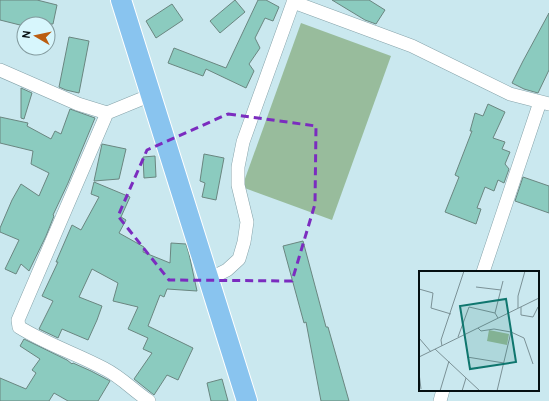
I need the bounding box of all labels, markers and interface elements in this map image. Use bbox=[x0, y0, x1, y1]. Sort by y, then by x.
north arrow bbox=[16, 16, 56, 56]
text: N bbox=[20, 30, 35, 40]
inset map bbox=[419, 271, 539, 391]

